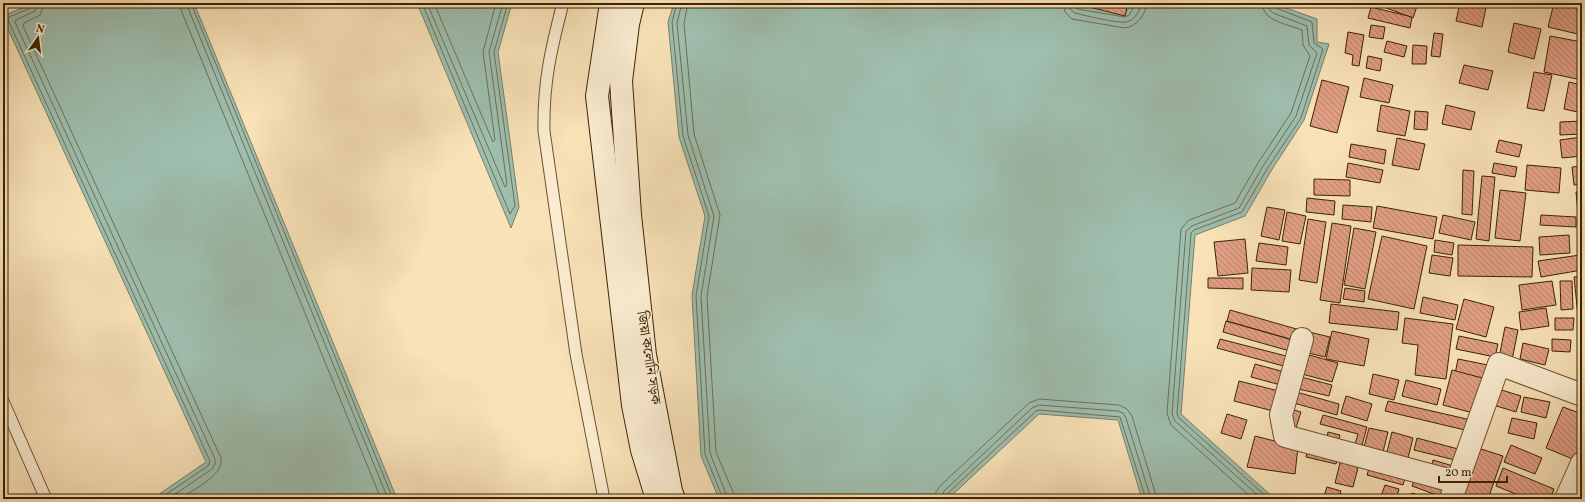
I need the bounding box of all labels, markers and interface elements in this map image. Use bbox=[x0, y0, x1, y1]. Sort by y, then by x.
north arrow bbox=[18, 18, 58, 58]
text: N bbox=[34, 22, 46, 38]
street label: জিয়া কলোনি সড়ক bbox=[631, 309, 665, 407]
scale bar bbox=[1439, 458, 1507, 484]
text: 20 m bbox=[1445, 465, 1472, 481]

